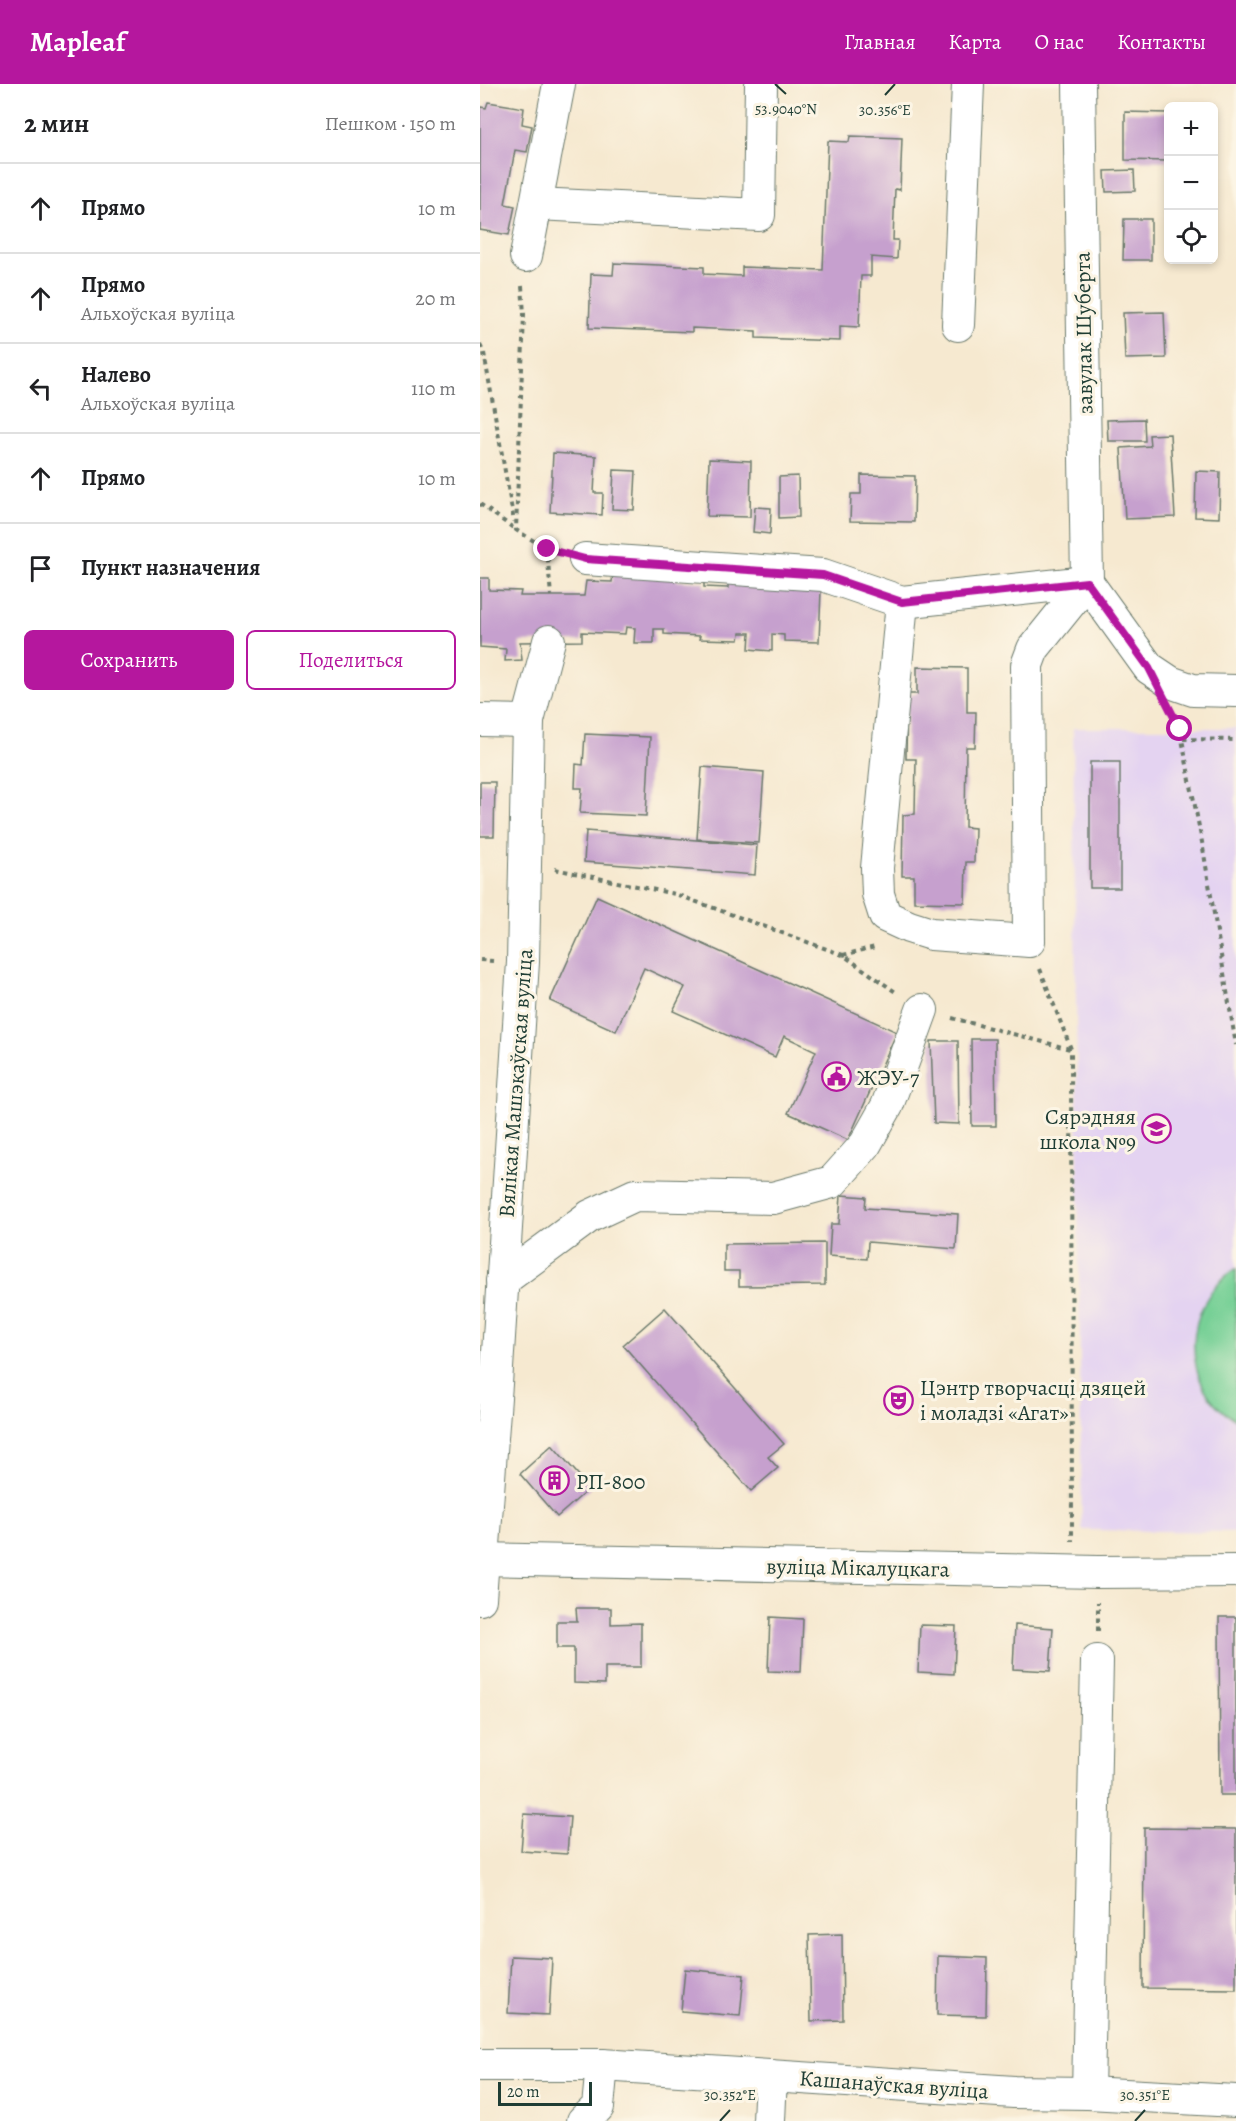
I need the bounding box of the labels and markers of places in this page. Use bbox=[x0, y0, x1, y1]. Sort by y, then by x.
public building icon: ЖЭУ-7 bbox=[820, 1061, 852, 1093]
place label: ЖЭУ-7 bbox=[857, 1063, 920, 1093]
place label: Сярэдняя школа №9 bbox=[1040, 1102, 1136, 1157]
school or university icon: Сярэдняя школа №9 bbox=[1141, 1113, 1173, 1145]
place label: Цэнтр творчасці дзяцей і моладзі «Агат» bbox=[920, 1373, 1146, 1428]
theatre icon: Цэнтр творчасці дзяцей і моладзі «Агат» bbox=[883, 1384, 915, 1416]
building icon: РП-800 bbox=[539, 1465, 571, 1497]
place label: РП-800 bbox=[576, 1467, 646, 1497]

